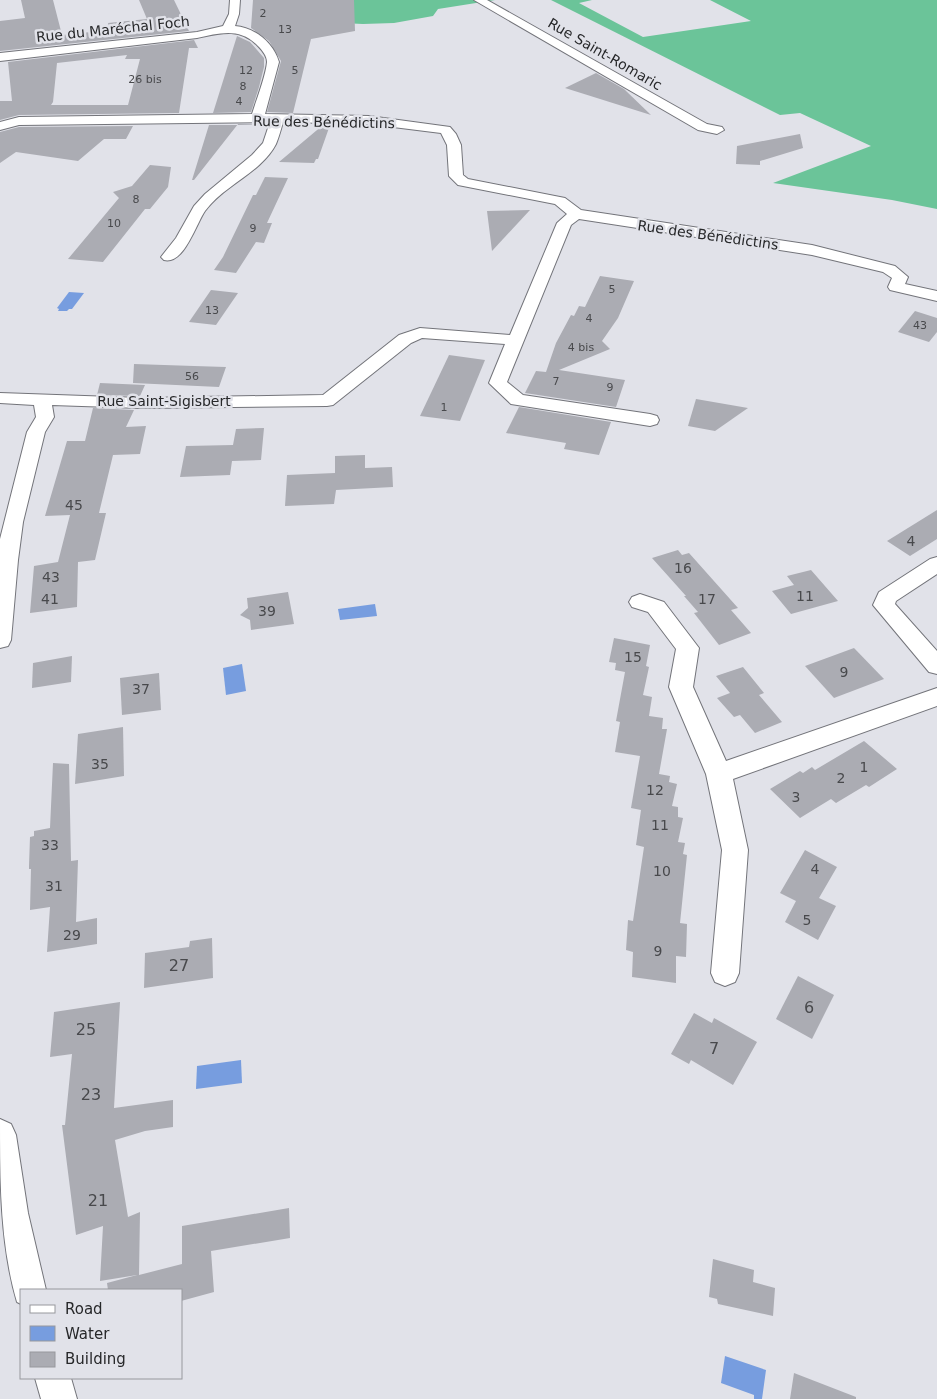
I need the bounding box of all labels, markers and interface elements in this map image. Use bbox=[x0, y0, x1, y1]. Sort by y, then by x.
house number: 2 bbox=[260, 7, 267, 20]
street label: Rue du Maréchal Foch bbox=[36, 13, 190, 45]
street label: Rue Saint-Romaric bbox=[545, 15, 665, 93]
house number: 13 bbox=[278, 23, 292, 36]
house number: 12 bbox=[239, 64, 253, 77]
house number: 5 bbox=[292, 64, 299, 77]
house number: 26 bis bbox=[128, 73, 162, 86]
house number: 8 bbox=[240, 80, 247, 93]
house number: 4 bbox=[236, 95, 243, 108]
street label: Rue des Bénédictins bbox=[253, 113, 395, 131]
house number: 8 bbox=[133, 193, 140, 206]
house number: 10 bbox=[107, 217, 121, 230]
street label: Rue des Bénédictins bbox=[637, 217, 779, 253]
house number: 9 bbox=[250, 222, 257, 235]
house number: 5 bbox=[609, 283, 616, 296]
house number: 13 bbox=[205, 304, 219, 317]
house number: 4 bbox=[586, 312, 593, 325]
house number: 43 bbox=[913, 319, 927, 332]
house number: 4 bis bbox=[568, 341, 594, 354]
house number: 56 bbox=[185, 370, 199, 383]
house number: 7 bbox=[553, 375, 560, 388]
house number: 9 bbox=[607, 381, 614, 394]
street label: Rue Saint-Sigisbert bbox=[97, 393, 231, 409]
house number: 1 bbox=[441, 401, 448, 414]
house number: 45 bbox=[65, 497, 83, 513]
house number: 4 bbox=[907, 533, 916, 549]
house number: 16 bbox=[674, 560, 692, 576]
house number: 43 bbox=[42, 569, 60, 585]
house number: 11 bbox=[796, 588, 814, 604]
house number: 41 bbox=[41, 591, 59, 607]
house number: 17 bbox=[698, 591, 716, 607]
house number: 39 bbox=[258, 603, 276, 619]
house number: 15 bbox=[624, 649, 642, 665]
house number: 9 bbox=[840, 664, 848, 680]
house number: 37 bbox=[132, 681, 150, 697]
house number: 35 bbox=[91, 756, 109, 772]
house number: 1 bbox=[860, 759, 868, 775]
house number: 2 bbox=[837, 770, 845, 786]
house number: 12 bbox=[646, 782, 664, 798]
house number: 3 bbox=[792, 789, 800, 805]
house number: 11 bbox=[651, 817, 669, 833]
house number: 33 bbox=[41, 837, 59, 853]
house number: 4 bbox=[811, 861, 820, 877]
house number: 10 bbox=[653, 863, 671, 879]
house number: 31 bbox=[45, 878, 63, 894]
house number: 5 bbox=[803, 912, 811, 928]
house number: 29 bbox=[63, 927, 81, 943]
house number: 9 bbox=[654, 943, 662, 959]
house number: 27 bbox=[169, 956, 189, 975]
house number: 6 bbox=[804, 998, 814, 1017]
house number: 25 bbox=[76, 1020, 96, 1039]
house number: 7 bbox=[709, 1039, 719, 1058]
house number: 23 bbox=[81, 1085, 101, 1104]
house number: 21 bbox=[88, 1191, 108, 1210]
legend bbox=[20, 1289, 182, 1379]
text: Road bbox=[65, 1300, 103, 1318]
text: Water bbox=[65, 1325, 110, 1343]
text: Building bbox=[65, 1350, 126, 1368]

